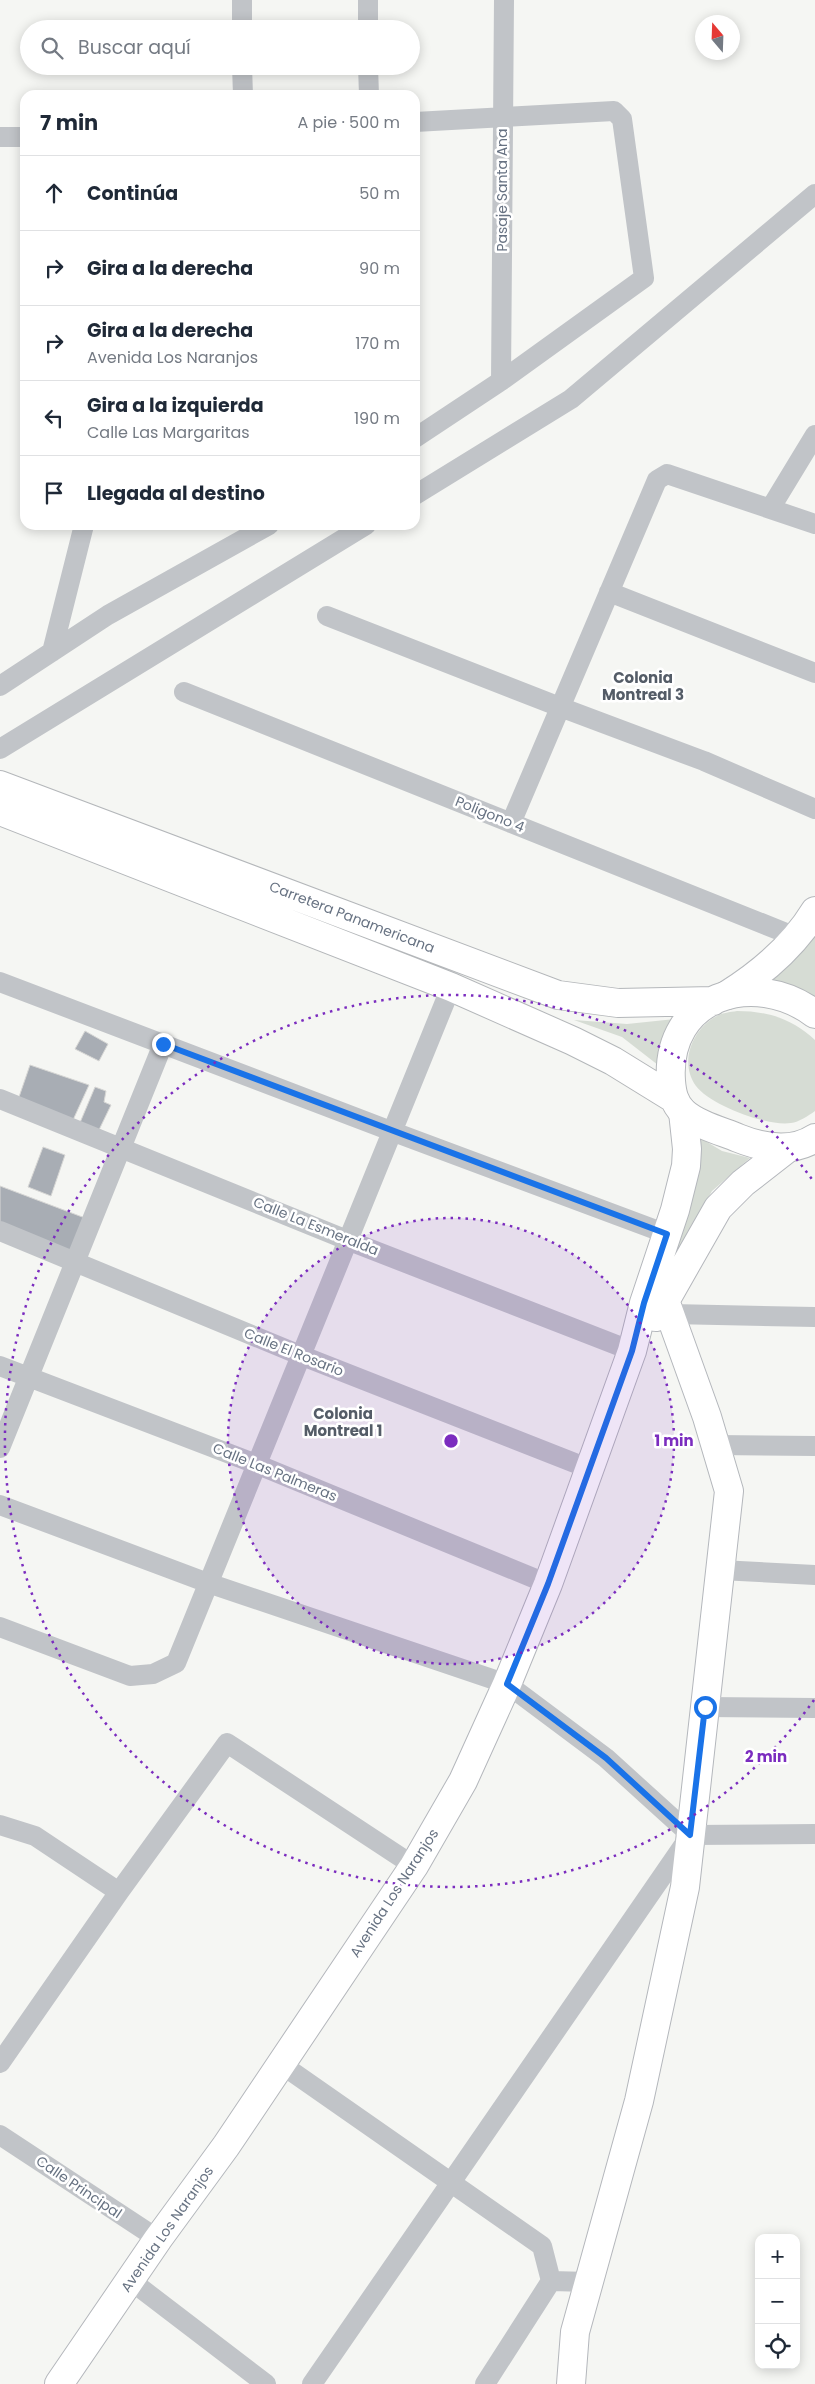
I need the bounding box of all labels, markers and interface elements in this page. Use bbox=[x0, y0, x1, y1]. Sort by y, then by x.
north arrow bbox=[695, 15, 740, 60]
search box bbox=[20, 20, 420, 75]
icon: search bbox=[38, 34, 66, 62]
text: Buscar aquí bbox=[78, 34, 191, 61]
text: 7 min bbox=[40, 108, 98, 137]
text: A pie · 500 m bbox=[297, 111, 400, 134]
street label: Pasaje Santa Ana bbox=[492, 128, 512, 252]
icon: ahead bbox=[40, 179, 68, 207]
text: Continúa bbox=[87, 180, 178, 207]
text: 50 m bbox=[359, 182, 400, 205]
icon: right bbox=[40, 254, 68, 282]
text: Gira a la derecha bbox=[87, 255, 253, 282]
text: 90 m bbox=[359, 257, 400, 280]
text: Gira a la derecha bbox=[87, 317, 253, 344]
icon: right bbox=[40, 329, 68, 357]
text: 170 m bbox=[355, 332, 400, 355]
text: Avenida Los Naranjos bbox=[87, 346, 258, 369]
text: Gira a la izquierda bbox=[87, 392, 264, 419]
icon: left bbox=[40, 404, 68, 432]
text: 190 m bbox=[354, 407, 400, 430]
text: Calle Las Margaritas bbox=[87, 421, 250, 444]
icon: arrive bbox=[40, 479, 68, 507]
text: Llegada al destino bbox=[87, 480, 265, 507]
district label: Colonia Montreal 3 bbox=[602, 667, 684, 705]
street label: Poligono 4 bbox=[452, 791, 528, 837]
street label: Carretera Panamericana bbox=[266, 876, 438, 958]
route end bbox=[152, 1033, 175, 1056]
street label: Calle La Esmeralda bbox=[250, 1192, 382, 1260]
street label: Calle El Rosario bbox=[241, 1323, 347, 1381]
district label: Colonia Montreal 1 bbox=[304, 1403, 382, 1441]
text: 1 min bbox=[654, 1430, 694, 1451]
centre of rings bbox=[442, 1432, 460, 1450]
street label: Calle Las Palmeras bbox=[210, 1438, 340, 1506]
route start bbox=[694, 1696, 717, 1719]
text: 2 min bbox=[745, 1746, 787, 1767]
street label: Avenida Los Naranjos bbox=[345, 1825, 443, 1961]
street label: Calle Principal bbox=[32, 2151, 126, 2223]
street label: Avenida Los Naranjos bbox=[116, 2162, 218, 2296]
map controls bbox=[755, 2234, 800, 2369]
button: + bbox=[755, 2234, 800, 2279]
button: − bbox=[755, 2279, 800, 2324]
button: locate bbox=[755, 2324, 800, 2369]

